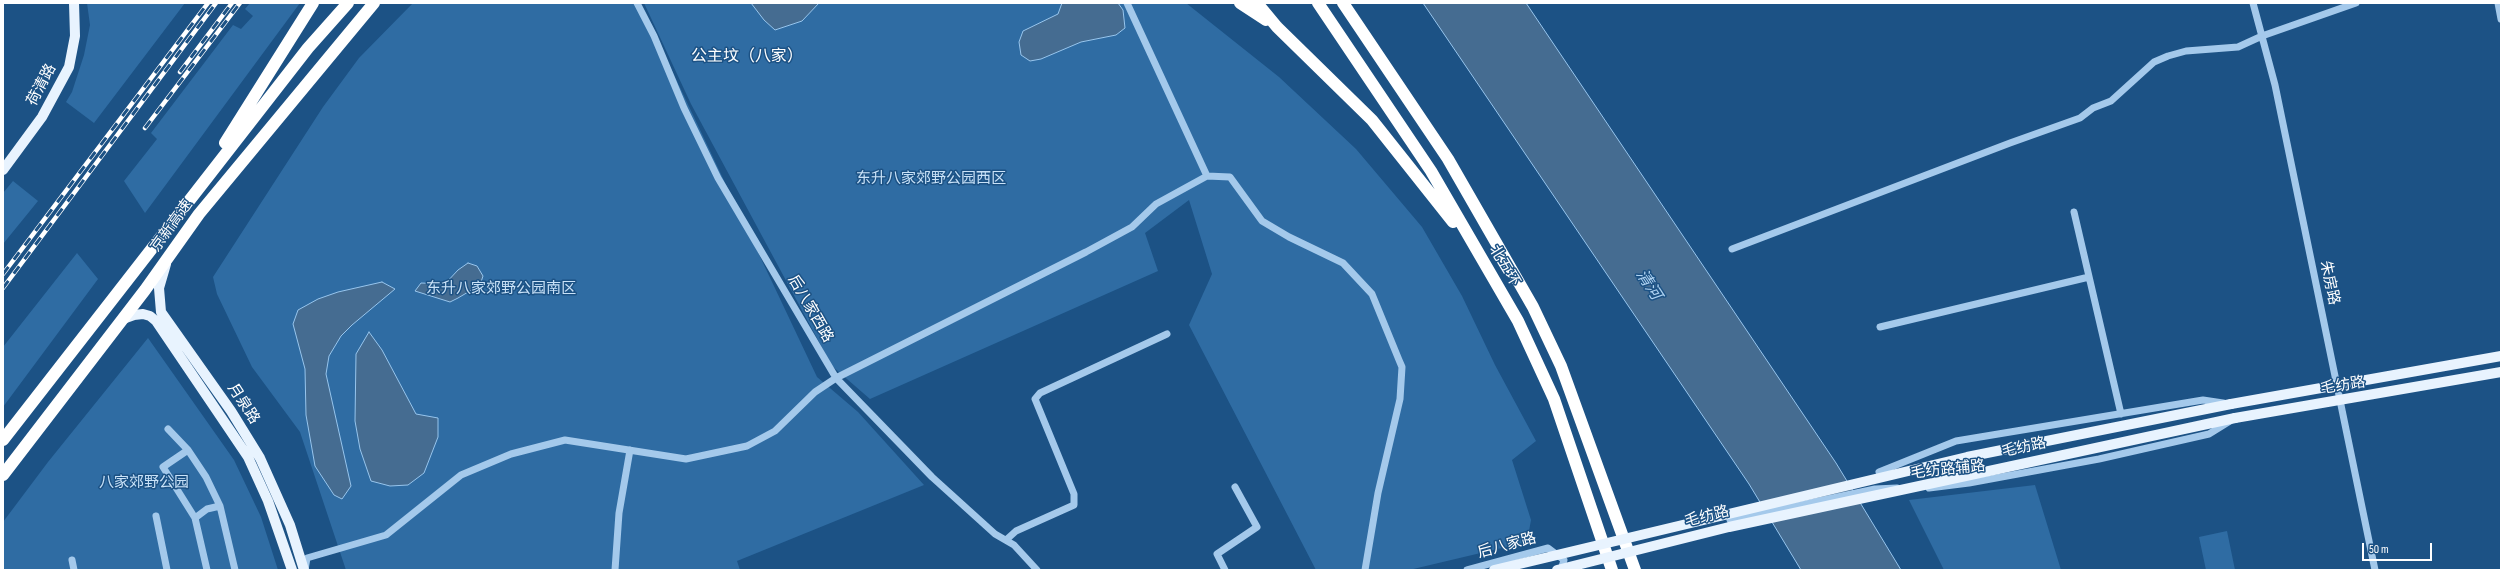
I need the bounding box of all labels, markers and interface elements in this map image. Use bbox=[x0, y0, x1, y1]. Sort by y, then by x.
district label: 公主坟（八家） bbox=[691, 47, 803, 67]
street label: 荷清路 bbox=[23, 61, 61, 109]
park label: 东升八家郊野公园西区 bbox=[856, 170, 1006, 188]
street label: 京新高速 bbox=[147, 196, 197, 256]
street label: 北五环 bbox=[1485, 242, 1523, 290]
street label: 朱房路 bbox=[2316, 259, 2342, 307]
water label: 清河 bbox=[1631, 266, 1665, 304]
street label: 后八家西路 bbox=[783, 272, 837, 346]
park label: 东升八家郊野公园南区 bbox=[426, 280, 576, 298]
street label: 毛纺路 bbox=[2319, 374, 2367, 398]
street label: 月泉路 bbox=[223, 380, 263, 428]
street label: 毛纺路 bbox=[2000, 435, 2048, 461]
street label: 毛纺路辅路 bbox=[1910, 457, 1986, 483]
park label: 八家郊野公园 bbox=[99, 474, 189, 492]
street label: 毛纺路 bbox=[1683, 503, 1731, 531]
street label: 后八家路 bbox=[1476, 530, 1538, 562]
scale bar bbox=[2364, 535, 2434, 561]
text: 50 m bbox=[2369, 542, 2389, 557]

